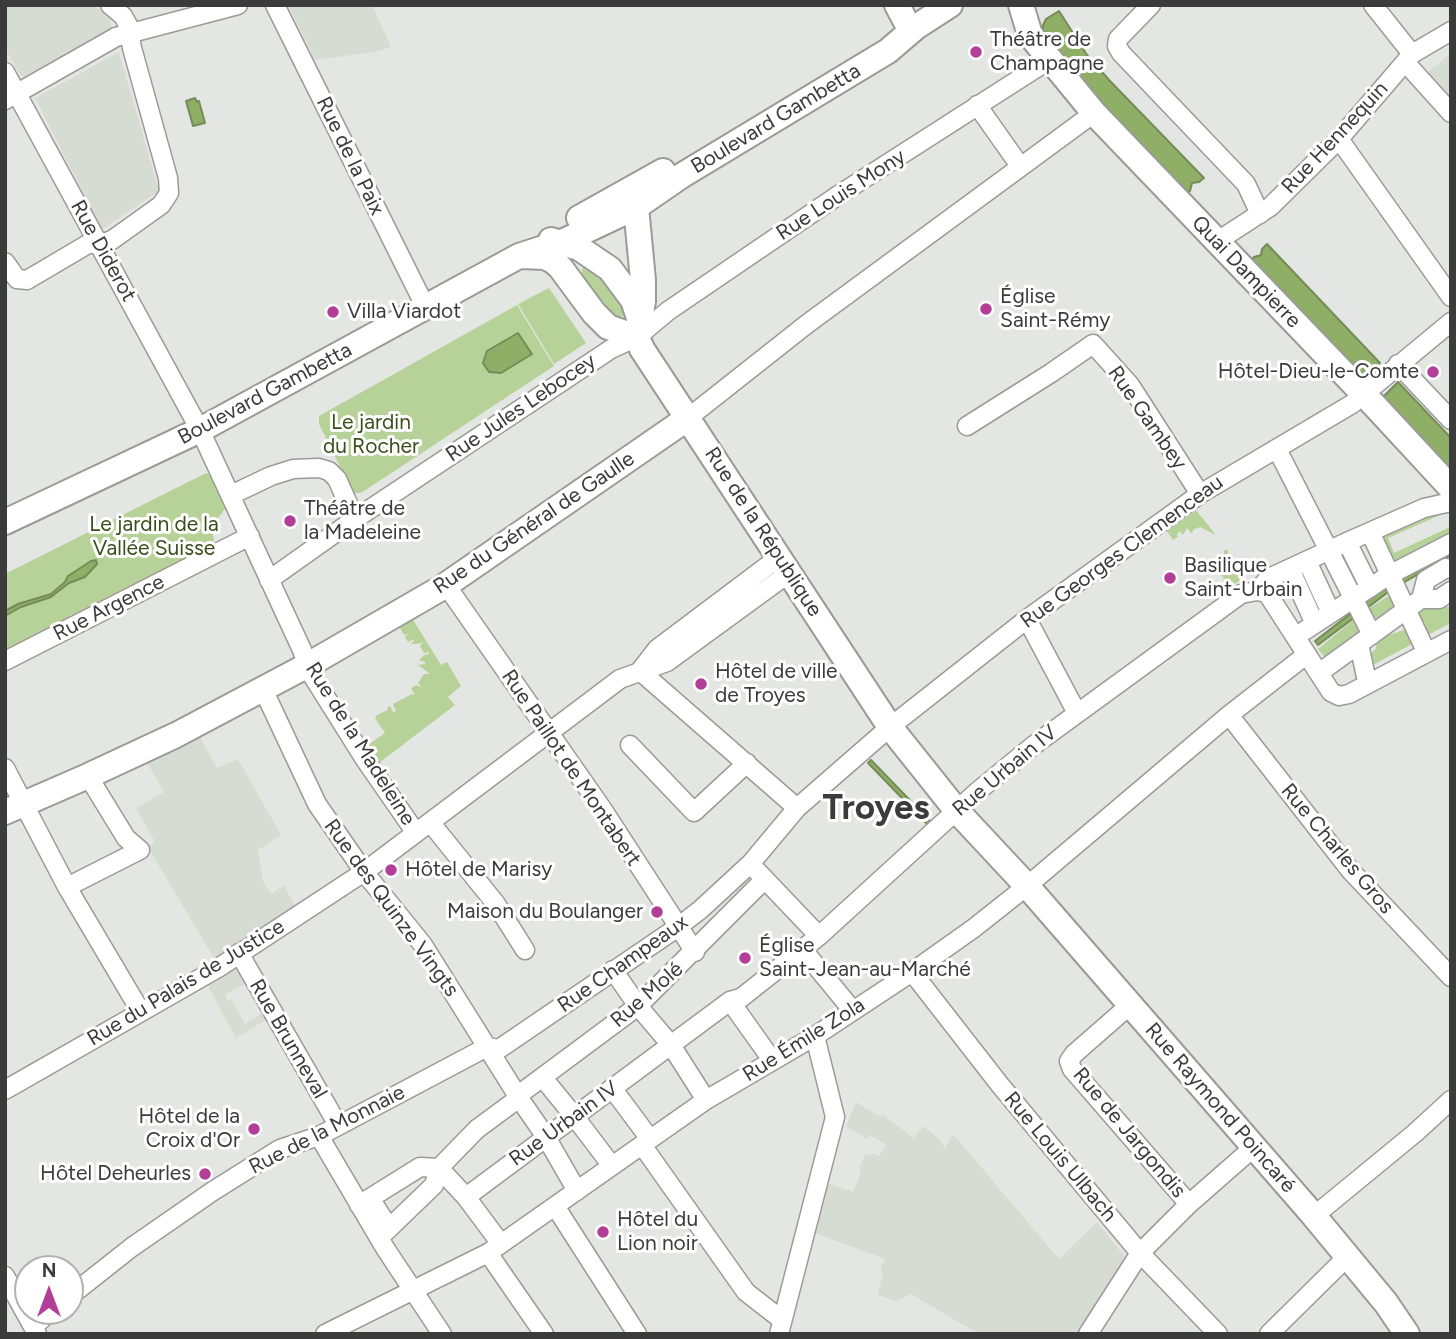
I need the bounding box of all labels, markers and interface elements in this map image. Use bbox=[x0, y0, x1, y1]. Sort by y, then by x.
place label: Théâtre de Champagne bbox=[990, 27, 1104, 77]
marker: Théâtre de Champagne bbox=[968, 44, 984, 60]
street label: Boulevard Gambetta bbox=[687, 58, 865, 180]
street label: Rue Hennequin bbox=[1277, 77, 1393, 199]
street label: Rue de la Paix bbox=[311, 93, 389, 219]
street label: Rue Louis Mony bbox=[772, 144, 910, 246]
street label: Rue Diderot bbox=[65, 196, 141, 306]
street label: Quai Dampierre bbox=[1186, 211, 1306, 333]
place label: Église Saint-Rémy bbox=[1000, 284, 1110, 334]
place label: Villa Viardot bbox=[347, 299, 461, 325]
marker: Église Saint-Rémy bbox=[978, 301, 994, 317]
marker: Villa Viardot bbox=[325, 304, 341, 320]
street label: Boulevard Gambetta bbox=[174, 337, 356, 451]
street label: Rue Jules Lebocey bbox=[441, 348, 601, 468]
place label: Hôtel-Dieu-le-Comte bbox=[1218, 359, 1419, 385]
street label: Rue Gambey bbox=[1102, 361, 1192, 475]
marker: Hôtel-Dieu-le-Comte bbox=[1425, 364, 1441, 380]
park label: Le jardin du Rocher bbox=[323, 410, 419, 460]
street label: Rue de la République bbox=[699, 443, 827, 621]
street label: Rue du Général de Gaulle bbox=[429, 446, 639, 600]
street label: Rue Georges Clemenceau bbox=[1016, 470, 1228, 634]
place label: Théâtre de la Madeleine bbox=[304, 496, 421, 546]
park label: Le jardin de la Vallée Suisse bbox=[89, 512, 219, 562]
marker: Théâtre de la Madeleine bbox=[282, 513, 298, 529]
place label: Basilique Saint-Urbain bbox=[1184, 553, 1302, 603]
street label: Rue Argence bbox=[49, 569, 169, 647]
marker: Basilique Saint-Urbain bbox=[1162, 570, 1178, 586]
street label: Rue de la Madeleine bbox=[300, 658, 420, 830]
place label: Hôtel de ville de Troyes bbox=[715, 659, 838, 709]
street label: Rue Paillot de Montabert bbox=[496, 665, 646, 871]
marker: Hôtel de ville de Troyes bbox=[693, 676, 709, 692]
street label: Rue Urbain IV bbox=[948, 720, 1062, 822]
street label: Rue Charles Gros bbox=[1275, 779, 1399, 919]
district label: Troyes bbox=[822, 788, 930, 830]
street label: Rue des Quinze Vingts bbox=[318, 814, 464, 1002]
place label: Hôtel de Marisy bbox=[405, 857, 552, 883]
marker: Hôtel de Marisy bbox=[383, 862, 399, 878]
place label: Maison du Boulanger bbox=[447, 899, 643, 925]
marker: Maison du Boulanger bbox=[649, 904, 665, 920]
street label: Rue Champeaux bbox=[553, 910, 693, 1018]
street label: Rue du Palais de Justice bbox=[83, 914, 289, 1052]
place label: Église Saint-Jean-au-Marché bbox=[759, 933, 971, 983]
marker: Église Saint-Jean-au-Marché bbox=[737, 950, 753, 966]
street label: Rue Molé bbox=[606, 957, 688, 1033]
street label: Rue Brunneval bbox=[244, 975, 332, 1103]
street label: Rue Émile Zola bbox=[738, 993, 870, 1087]
street label: Rue Raymond Poincaré bbox=[1139, 1018, 1301, 1198]
street label: Rue de Jargondis bbox=[1067, 1063, 1191, 1203]
street label: Rue Urbain IV bbox=[505, 1076, 623, 1172]
street label: Rue de la Monnaie bbox=[245, 1080, 409, 1180]
street label: Rue Louis Ulbach bbox=[998, 1087, 1122, 1227]
place label: Hôtel de la Croix d'Or bbox=[139, 1104, 240, 1154]
marker: Hôtel de la Croix d'Or bbox=[246, 1121, 262, 1137]
place label: Hôtel Deheurles bbox=[40, 1161, 191, 1187]
marker: Hôtel Deheurles bbox=[197, 1166, 213, 1182]
place label: Hôtel du Lion noir bbox=[617, 1207, 698, 1257]
marker: Hôtel du Lion noir bbox=[595, 1224, 611, 1240]
north arrow bbox=[14, 1255, 84, 1325]
text: N bbox=[42, 1259, 56, 1282]

